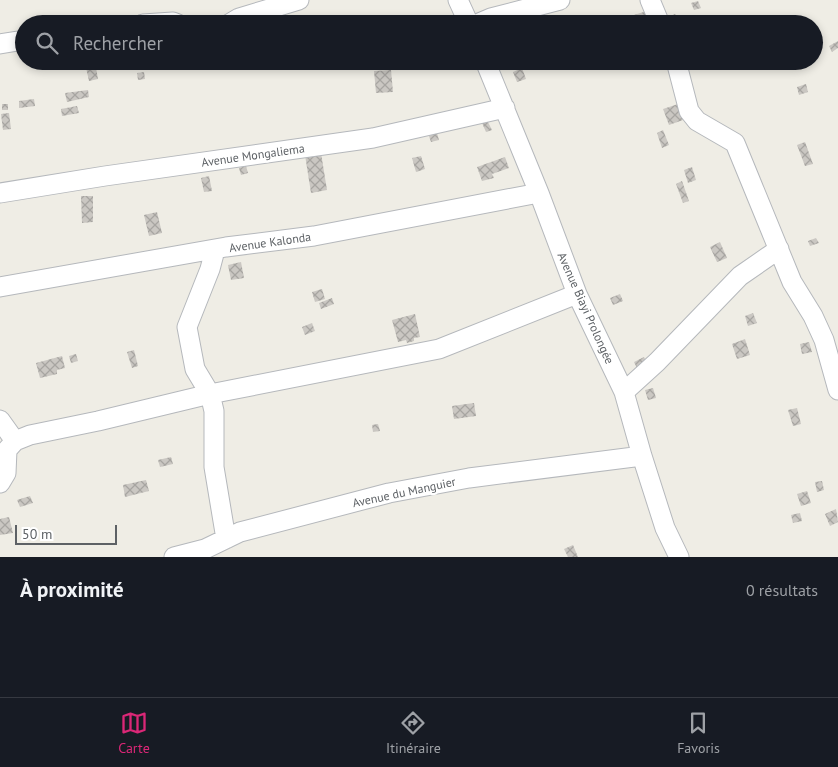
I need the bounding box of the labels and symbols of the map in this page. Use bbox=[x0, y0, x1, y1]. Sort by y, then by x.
street label: Avenue Mongaliema bbox=[200, 140, 306, 170]
street label: Avenue Kalonda bbox=[228, 229, 312, 255]
street label: Avenue Biayi Prolongée bbox=[555, 250, 617, 366]
street label: Avenue du Manguier bbox=[351, 474, 457, 510]
scale bar bbox=[15, 522, 118, 545]

